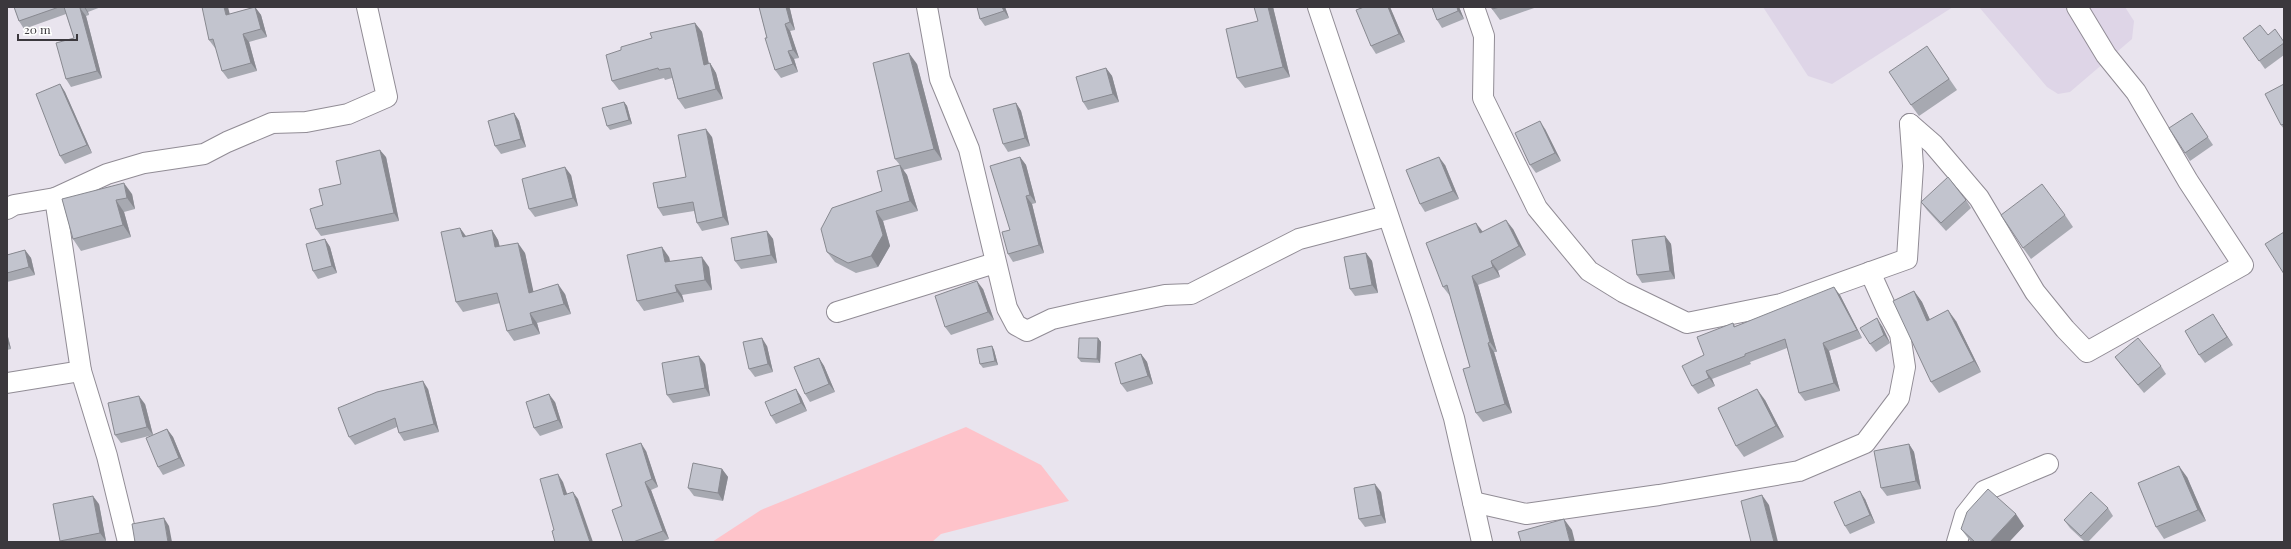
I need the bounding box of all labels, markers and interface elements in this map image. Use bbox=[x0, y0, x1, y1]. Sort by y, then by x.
scale bar bbox=[18, 16, 77, 42]
text: 20 m bbox=[24, 21, 51, 37]

